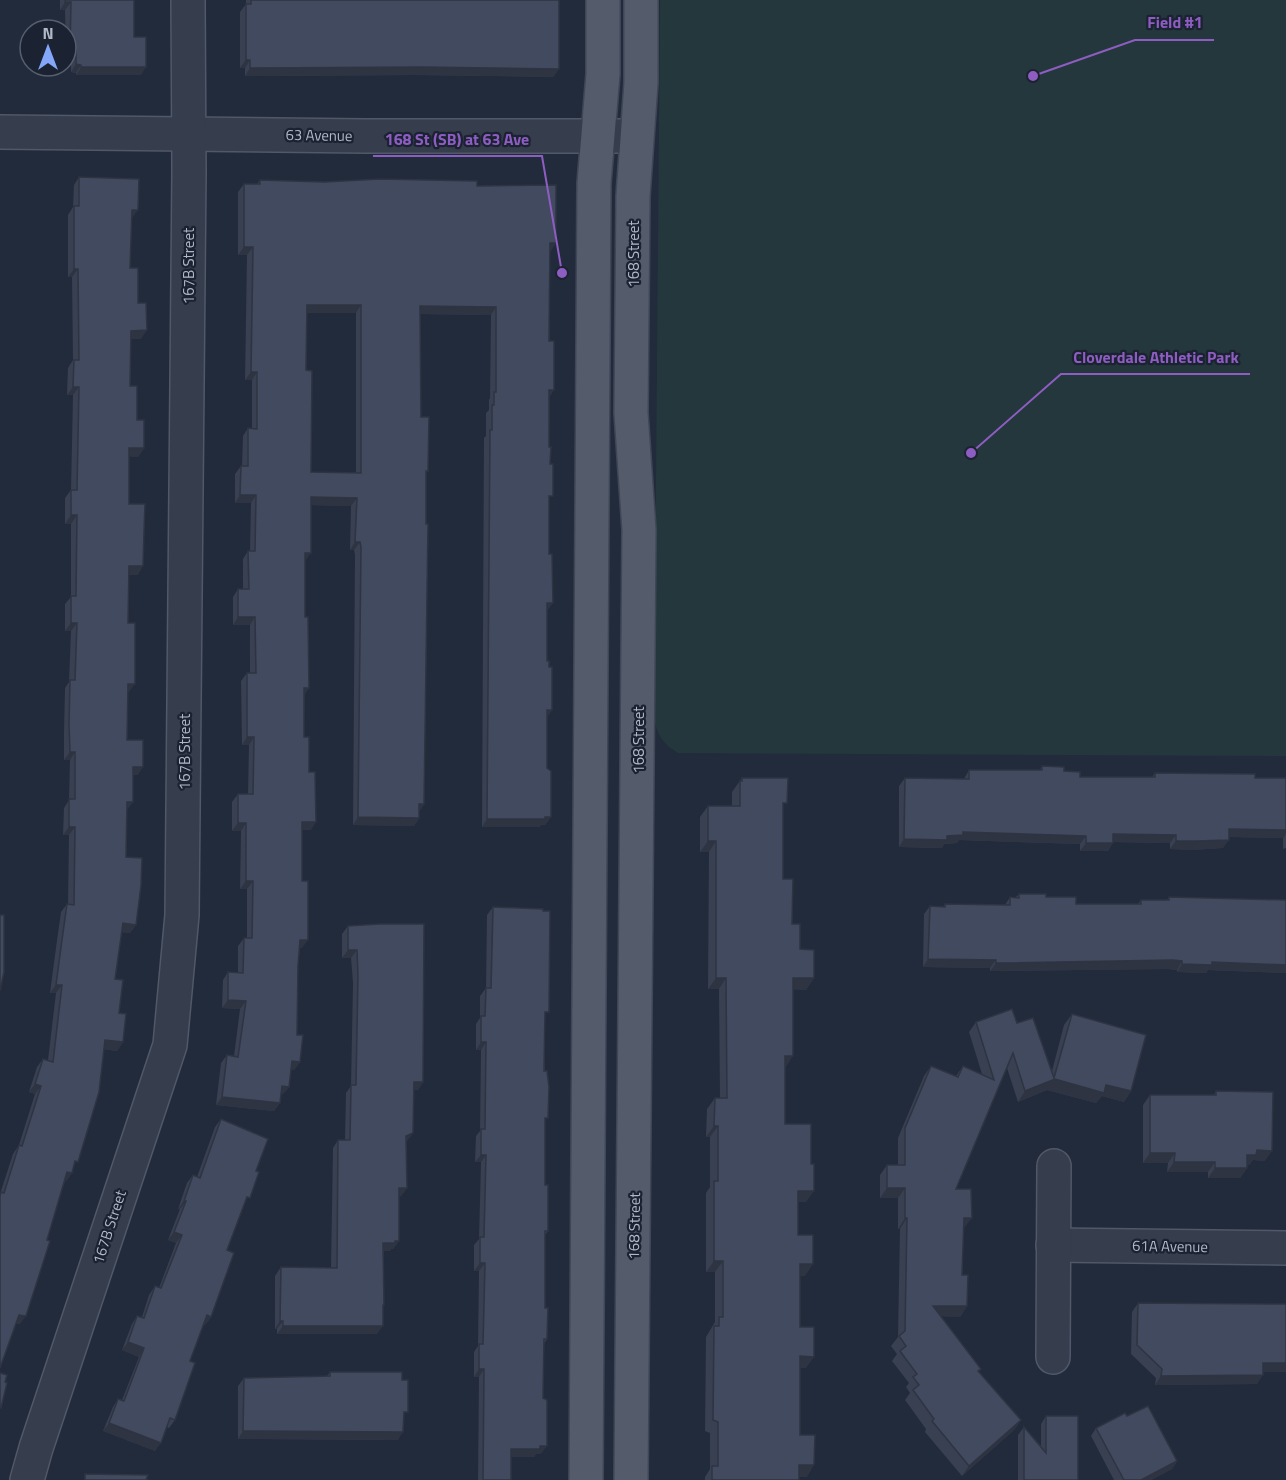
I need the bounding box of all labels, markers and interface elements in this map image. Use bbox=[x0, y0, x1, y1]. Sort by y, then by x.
callout: Field #1 bbox=[1135, 6, 1214, 40]
text: Field #1 bbox=[1147, 10, 1203, 34]
north arrow bbox=[18, 18, 78, 78]
text: N bbox=[42, 21, 54, 45]
callout: 168 St (SB) at 63 Ave bbox=[373, 122, 542, 156]
street label: 63 Avenue bbox=[285, 123, 353, 147]
text: 168 St (SB) at 63 Ave bbox=[385, 127, 529, 151]
street label: 168 Street bbox=[622, 220, 645, 288]
street label: 167B Street bbox=[177, 227, 200, 304]
callout: Cloverdale Athletic Park bbox=[1061, 340, 1250, 374]
text: Cloverdale Athletic Park bbox=[1073, 345, 1239, 369]
street label: 168 Street bbox=[627, 706, 650, 774]
street label: 167B Street bbox=[173, 713, 196, 790]
street label: 167B Street bbox=[86, 1186, 132, 1267]
street label: 168 Street bbox=[622, 1191, 646, 1260]
street label: 61A Avenue bbox=[1132, 1234, 1208, 1258]

